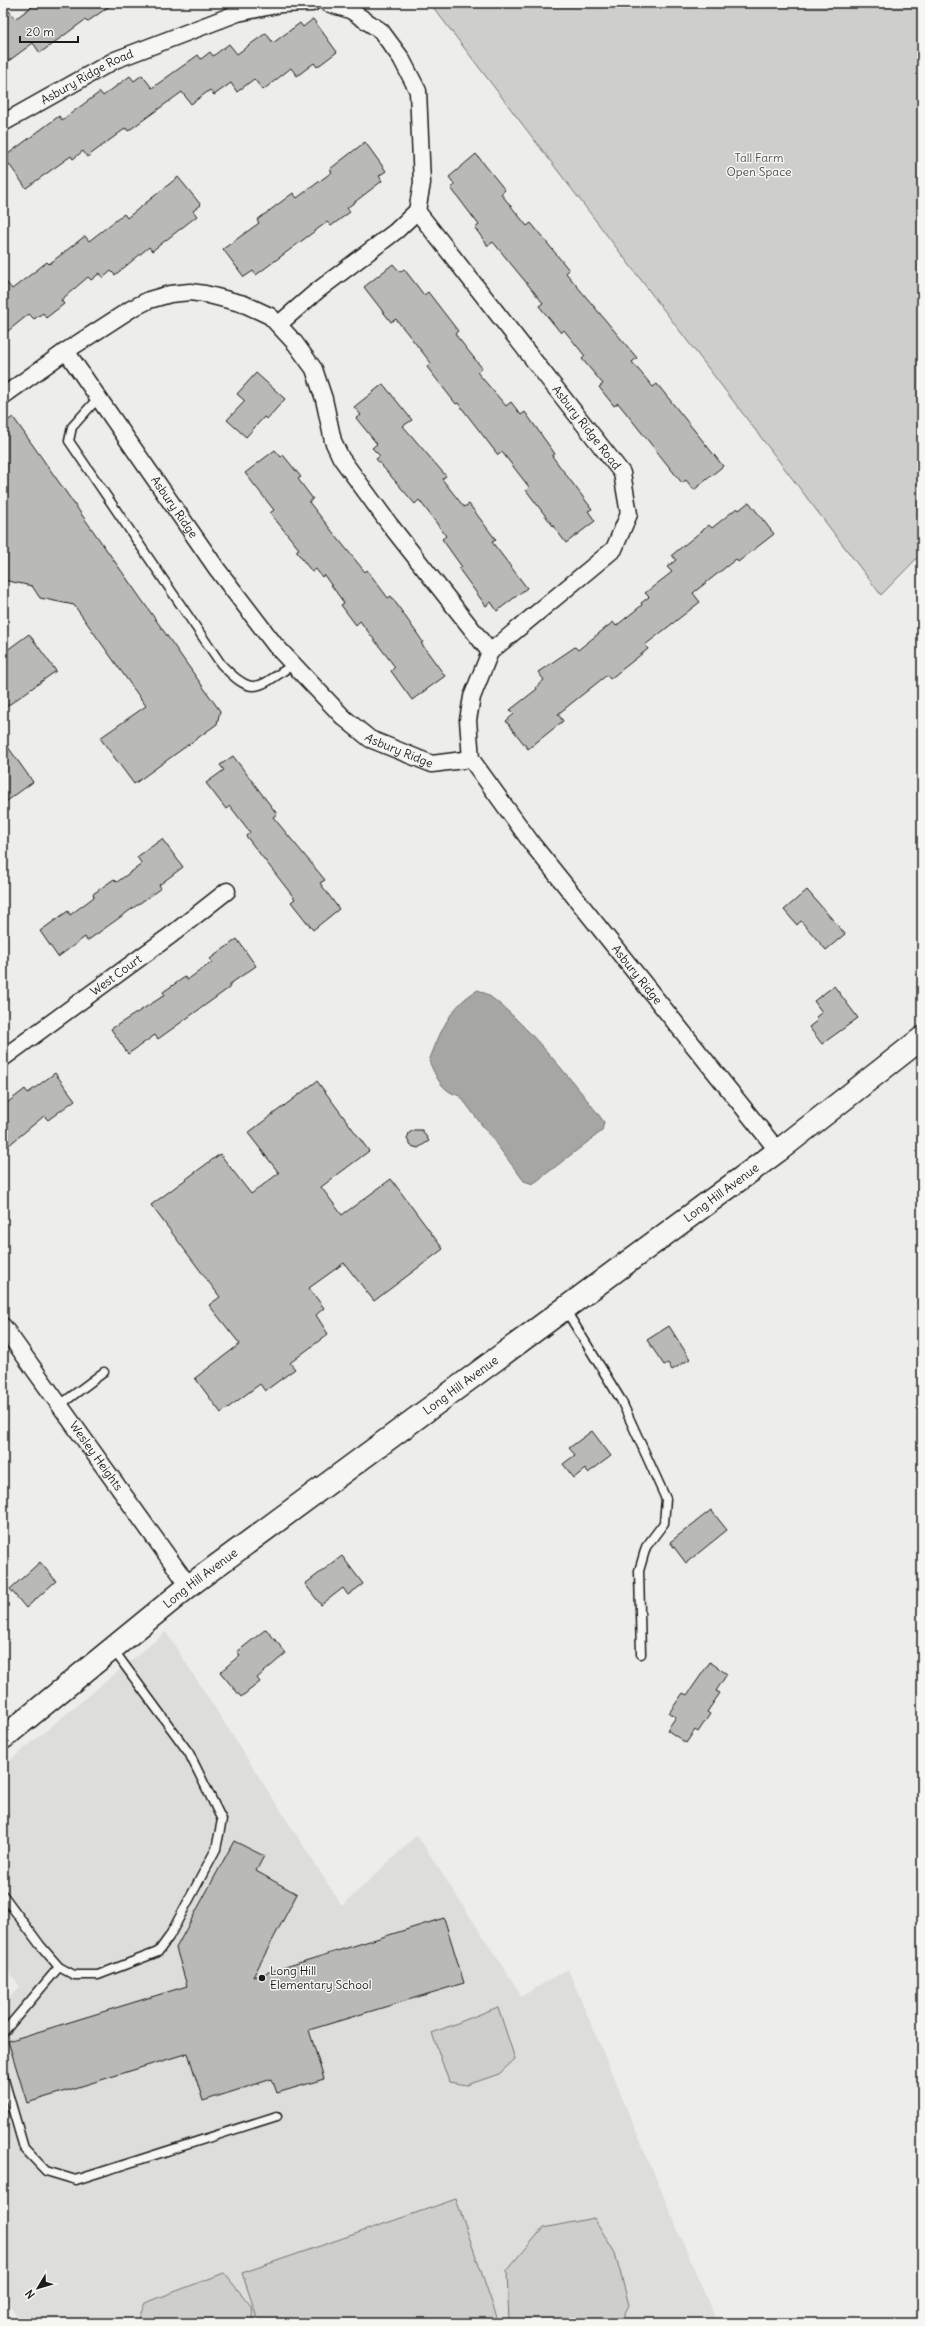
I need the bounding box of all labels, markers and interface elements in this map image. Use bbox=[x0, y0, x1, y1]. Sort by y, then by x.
scale bar bbox=[20, 18, 78, 44]
text: 20 m bbox=[26, 24, 54, 39]
street label: Asbury Ridge Road bbox=[38, 46, 135, 107]
park label: Tall Farm Open Space bbox=[726, 150, 792, 179]
street label: Asbury Ridge Road bbox=[549, 382, 625, 472]
street label: Asbury Ridge bbox=[148, 473, 201, 541]
street label: Asbury Ridge bbox=[362, 730, 435, 771]
street label: Asbury Ridge bbox=[609, 942, 666, 1007]
street label: West Court bbox=[87, 951, 144, 999]
street label: Long Hill Avenue bbox=[681, 1160, 762, 1225]
street label: Long Hill Avenue bbox=[420, 1352, 501, 1418]
street label: Wesley Heights bbox=[67, 1418, 126, 1494]
street label: Long Hill Avenue bbox=[160, 1545, 240, 1611]
place label: Long Hill Elementary School bbox=[270, 1963, 371, 1992]
marker: Long Hill Elementary School bbox=[257, 1973, 267, 1983]
north arrow bbox=[18, 2268, 58, 2308]
text: N bbox=[22, 2287, 38, 2301]

